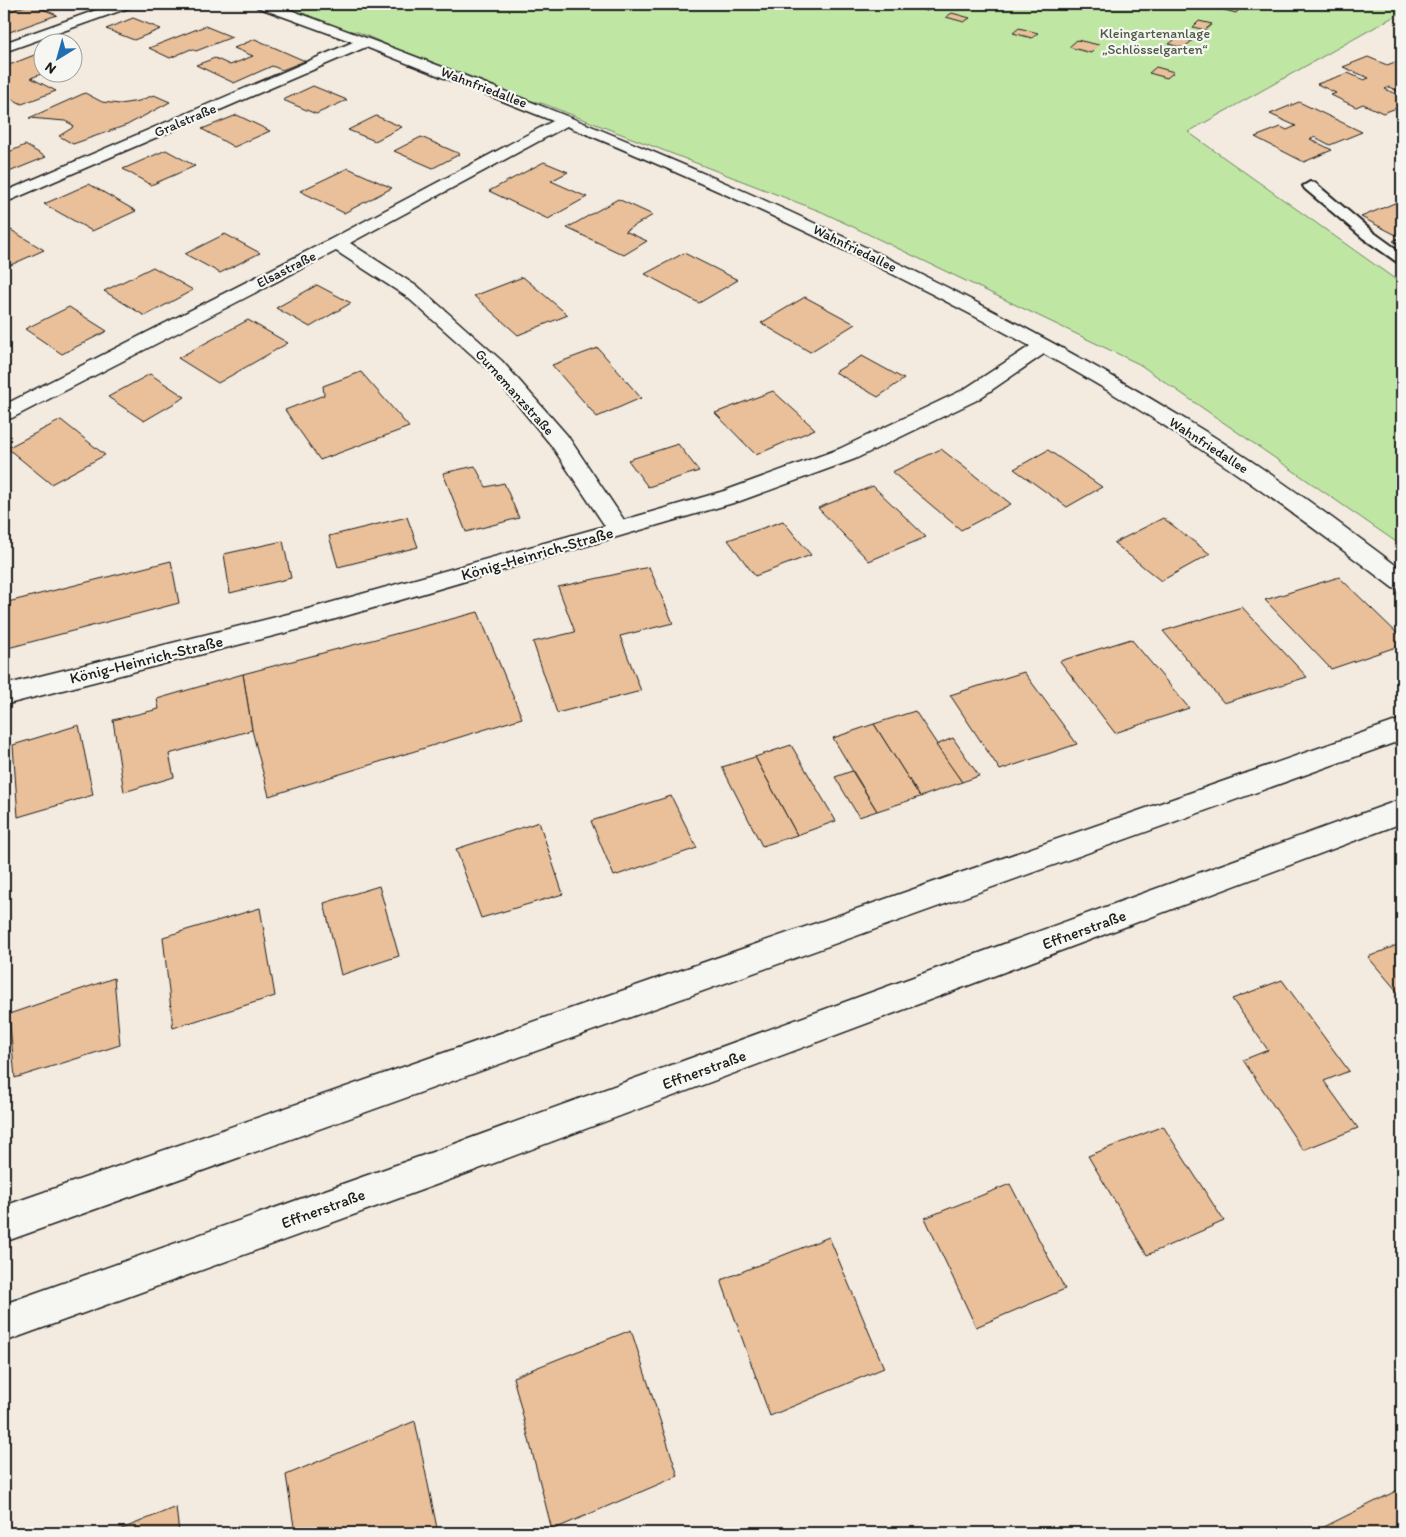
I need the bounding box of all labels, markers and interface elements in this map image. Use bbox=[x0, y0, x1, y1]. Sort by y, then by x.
park label: Kleingartenanlage „Schlösselgarten“ bbox=[1100, 25, 1211, 58]
north arrow bbox=[32, 32, 82, 82]
text: N bbox=[42, 58, 59, 78]
street label: Wahnfriedallee bbox=[438, 63, 530, 112]
street label: Gralstraße bbox=[152, 100, 219, 141]
street label: Wahnfriedallee bbox=[810, 221, 900, 276]
street label: Elsastraße bbox=[254, 247, 319, 292]
street label: Gurnemanzstraße bbox=[472, 346, 558, 439]
street label: Wahnfriedallee bbox=[1166, 413, 1252, 477]
street label: König-Heinrich-Straße bbox=[459, 523, 615, 584]
street label: König-Heinrich-Straße bbox=[68, 631, 225, 688]
street label: Effnerstraße bbox=[1040, 905, 1129, 953]
street label: Effnerstraße bbox=[660, 1045, 749, 1093]
street label: Effnerstraße bbox=[279, 1184, 368, 1232]

